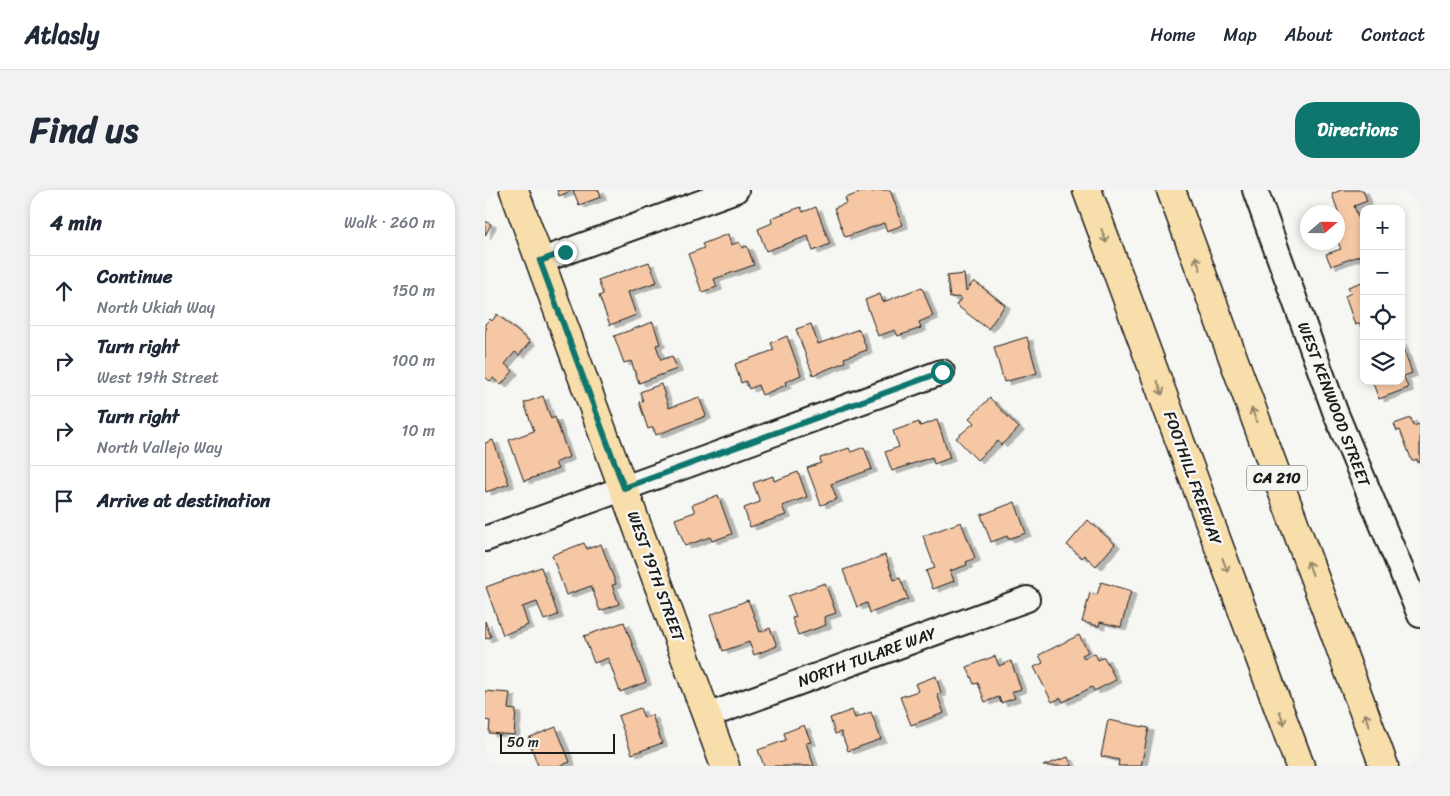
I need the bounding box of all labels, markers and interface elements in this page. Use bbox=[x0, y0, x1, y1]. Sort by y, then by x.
text: Atlasly bbox=[25, 14, 99, 56]
text: Home bbox=[1151, 19, 1196, 51]
text: Map bbox=[1224, 19, 1257, 51]
text: About bbox=[1285, 19, 1333, 51]
text: Contact bbox=[1361, 19, 1425, 51]
text: Find us bbox=[30, 99, 138, 161]
button: Directions bbox=[1295, 102, 1420, 158]
text: 4 min bbox=[50, 204, 102, 242]
north arrow bbox=[1300, 205, 1345, 250]
map controls bbox=[1360, 205, 1405, 385]
button: + bbox=[1360, 205, 1405, 250]
text: Walk · 260 m bbox=[344, 208, 435, 237]
one-way arrow bbox=[1100, 228, 1109, 243]
route end bbox=[554, 241, 577, 264]
button: − bbox=[1360, 250, 1405, 295]
one-way arrow bbox=[1193, 256, 1202, 271]
text: Continue bbox=[97, 260, 173, 293]
text: 150 m bbox=[392, 276, 435, 305]
icon: ahead bbox=[50, 277, 78, 305]
text: North Ukiah Way bbox=[97, 293, 215, 322]
button: locate bbox=[1360, 295, 1405, 340]
street label: WEST KENWOOD STREET bbox=[1289, 317, 1379, 492]
text: Turn right bbox=[97, 330, 179, 363]
button: layers bbox=[1360, 340, 1405, 385]
text: 100 m bbox=[391, 346, 435, 375]
icon: right bbox=[50, 347, 78, 375]
route start bbox=[931, 361, 954, 384]
text: West 19th Street bbox=[97, 363, 219, 392]
one-way arrow bbox=[1156, 380, 1165, 395]
text: Turn right bbox=[97, 400, 179, 433]
street label: FOOTHILL FREEWAY bbox=[1155, 407, 1231, 549]
one-way arrow bbox=[1249, 408, 1258, 424]
text: 10 m bbox=[402, 416, 435, 445]
icon: right bbox=[50, 417, 78, 445]
text: North Vallejo Way bbox=[97, 433, 222, 462]
road number: CA 210 bbox=[1247, 466, 1307, 490]
text: Arrive at destination bbox=[97, 484, 270, 517]
icon: arrive bbox=[50, 487, 78, 515]
street label: WEST 19TH STREET bbox=[619, 507, 693, 646]
one-way arrow bbox=[1221, 557, 1230, 573]
one-way arrow bbox=[1305, 561, 1314, 576]
street label: NORTH TULARE WAY bbox=[793, 618, 941, 696]
one-way arrow bbox=[1278, 710, 1287, 725]
one-way arrow bbox=[1362, 713, 1371, 728]
text: 50 m bbox=[507, 730, 539, 755]
scale bar bbox=[500, 731, 615, 754]

